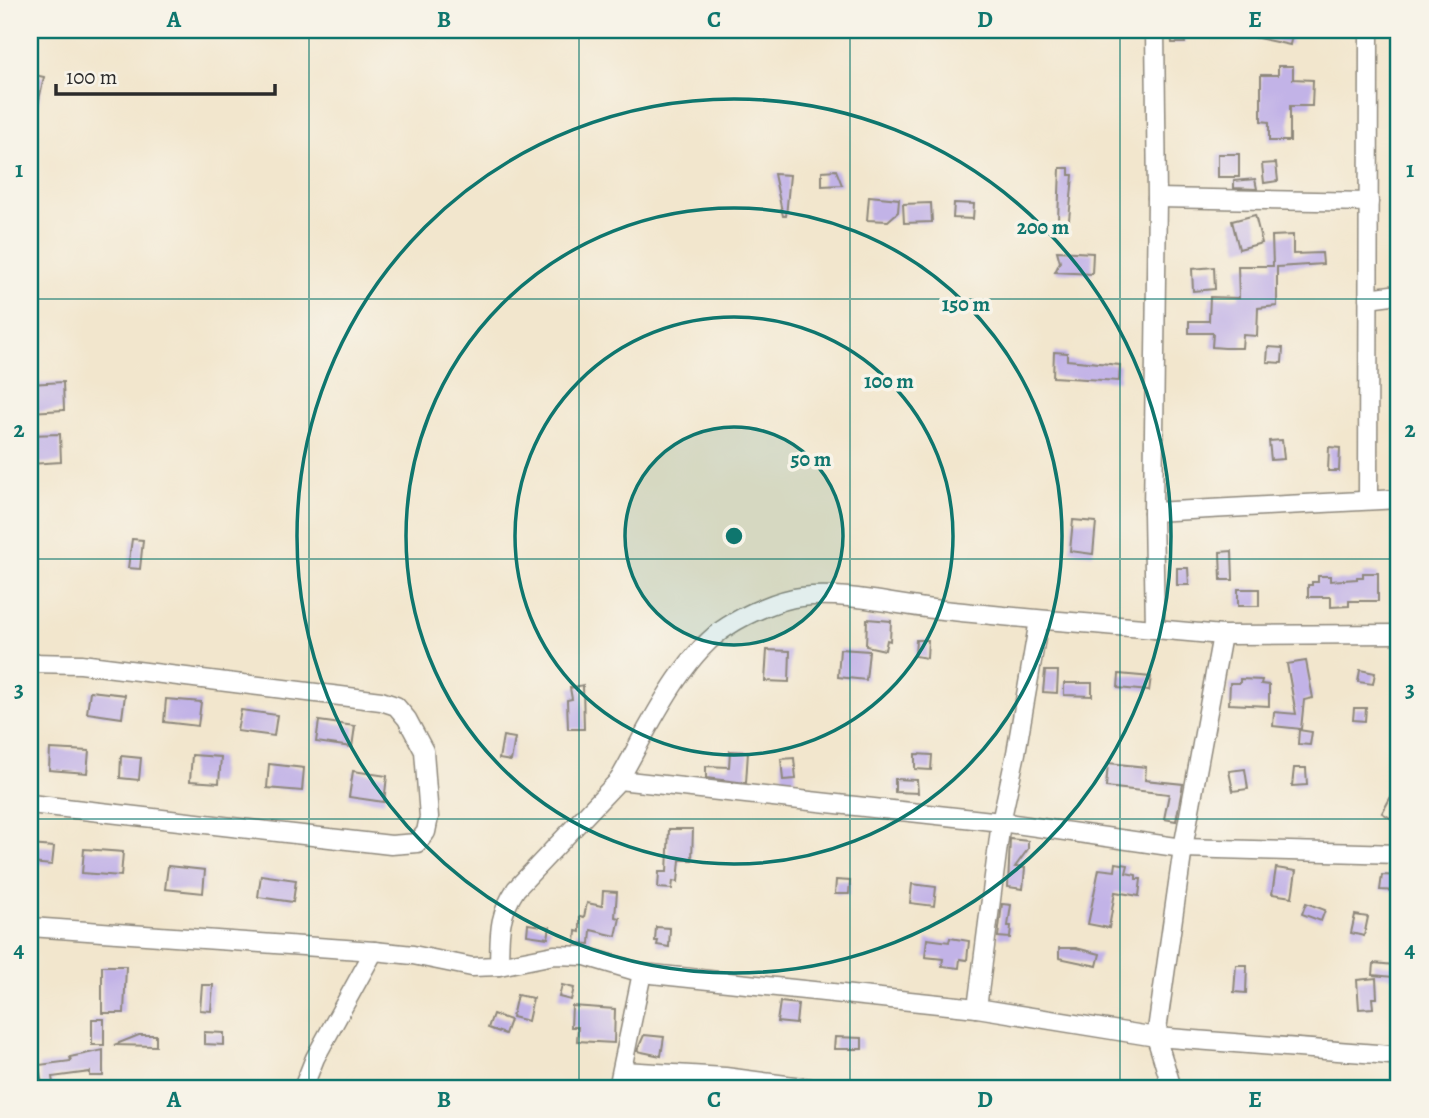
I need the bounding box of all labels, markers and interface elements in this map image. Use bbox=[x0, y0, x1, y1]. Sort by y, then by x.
text: A bbox=[166, 4, 182, 35]
text: B bbox=[437, 4, 451, 35]
text: C bbox=[707, 4, 721, 35]
text: D bbox=[977, 4, 993, 35]
text: E bbox=[1248, 4, 1262, 35]
scale bar bbox=[56, 52, 275, 96]
text: 100 m bbox=[66, 63, 117, 91]
text: 1 bbox=[15, 154, 23, 185]
text: 1 bbox=[1406, 154, 1414, 185]
text: 200 m bbox=[1017, 213, 1070, 241]
text: 150 m bbox=[942, 290, 991, 318]
text: 100 m bbox=[864, 367, 914, 395]
text: 2 bbox=[13, 414, 25, 445]
text: 2 bbox=[1404, 414, 1416, 445]
text: 50 m bbox=[791, 445, 832, 473]
centre of rings bbox=[722, 524, 746, 548]
text: 3 bbox=[14, 674, 24, 705]
text: 3 bbox=[1405, 674, 1415, 705]
text: 4 bbox=[14, 934, 25, 965]
text: 4 bbox=[1405, 934, 1416, 965]
text: A bbox=[166, 1084, 182, 1115]
text: B bbox=[437, 1084, 451, 1115]
text: C bbox=[707, 1084, 721, 1115]
text: D bbox=[977, 1084, 993, 1115]
text: E bbox=[1248, 1084, 1262, 1115]

